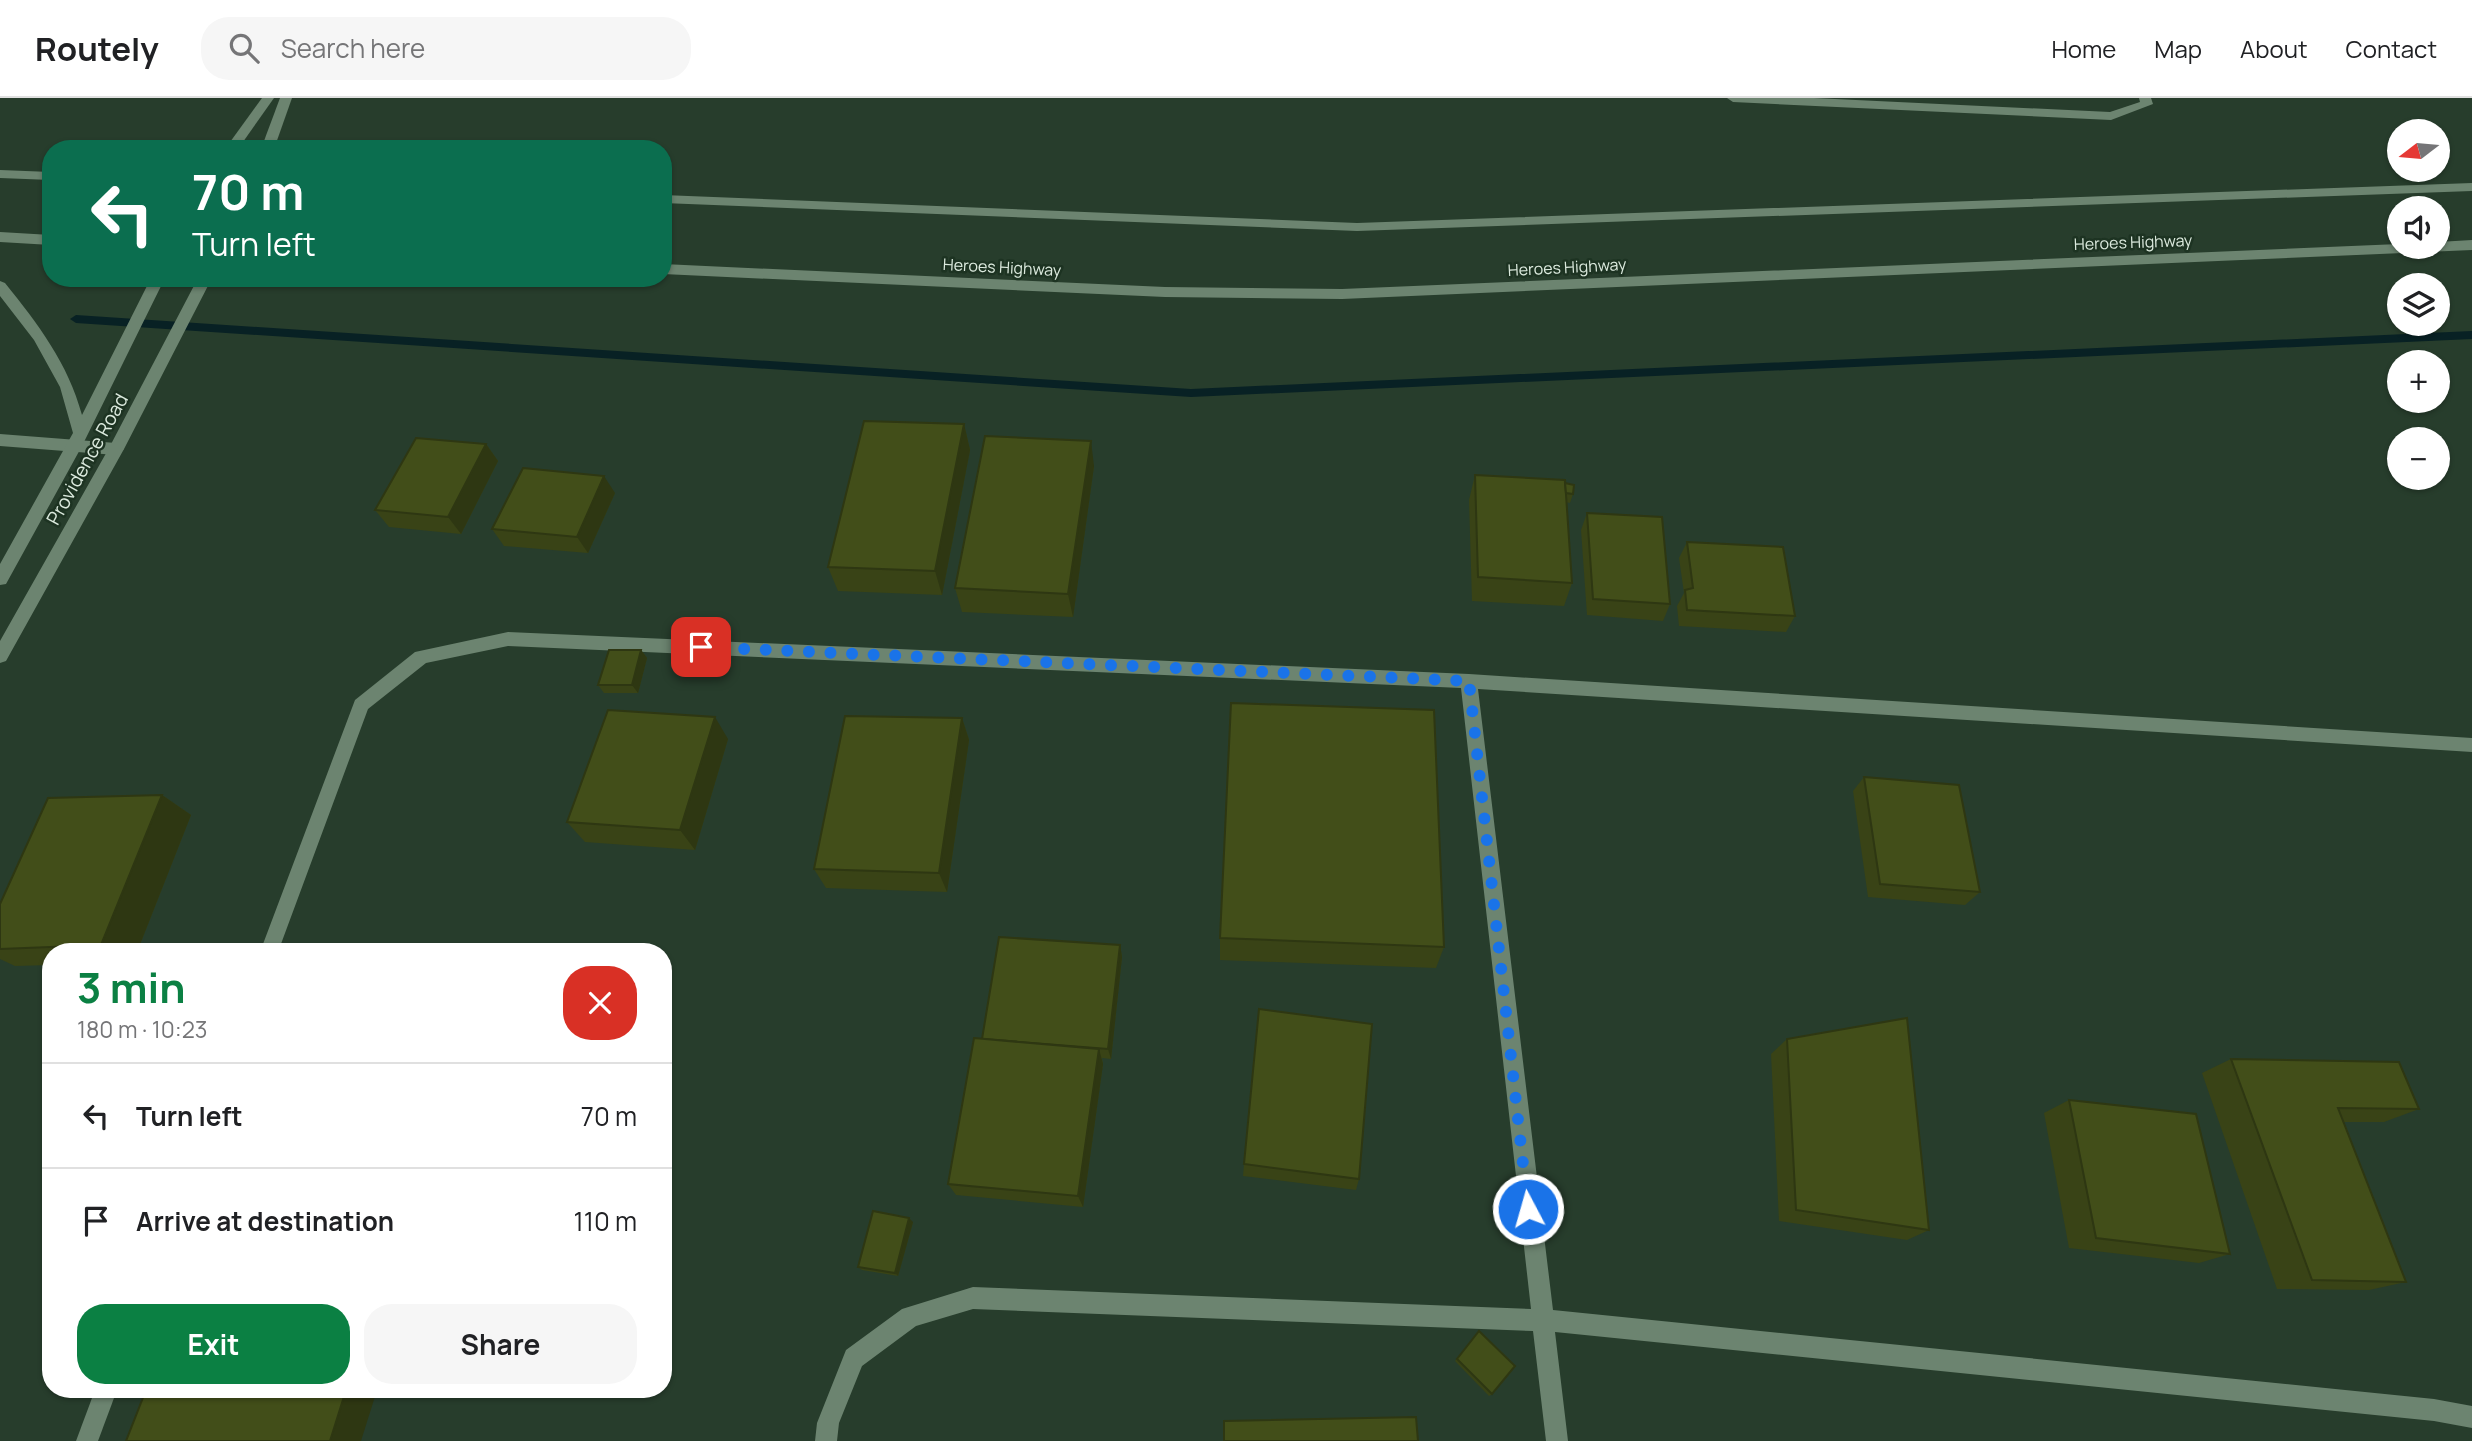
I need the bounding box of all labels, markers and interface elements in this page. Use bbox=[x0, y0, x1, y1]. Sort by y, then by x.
search box bbox=[201, 17, 691, 80]
text: Routely bbox=[35, 26, 159, 71]
icon: search bbox=[225, 29, 263, 67]
text: Search here bbox=[281, 30, 425, 66]
text: Home bbox=[2051, 32, 2116, 65]
text: Map bbox=[2154, 32, 2202, 65]
text: About bbox=[2240, 32, 2308, 65]
text: Contact bbox=[2346, 32, 2437, 65]
north arrow bbox=[2387, 119, 2450, 182]
map controls bbox=[2387, 119, 2450, 490]
text: 70 m bbox=[192, 158, 304, 225]
icon: left bbox=[77, 168, 168, 259]
button: sound bbox=[2387, 196, 2450, 259]
text: Turn left bbox=[192, 222, 316, 266]
street label: Heroes Highway bbox=[2073, 229, 2193, 255]
street label: Heroes Highway bbox=[942, 253, 1062, 281]
street label: Heroes Highway bbox=[1507, 253, 1627, 281]
button: layers bbox=[2387, 273, 2450, 336]
button: + bbox=[2387, 350, 2450, 413]
street label: Providence Road bbox=[40, 389, 134, 529]
button: − bbox=[2387, 427, 2450, 490]
pin bbox=[671, 617, 731, 677]
icon: arrive bbox=[682, 628, 720, 666]
text: 3 min bbox=[77, 958, 186, 1016]
button: close bbox=[563, 966, 637, 1040]
text: 180 m · 10:23 bbox=[77, 1013, 208, 1045]
icon: left bbox=[77, 1097, 115, 1135]
text: Turn left bbox=[136, 1098, 243, 1134]
text: 70 m bbox=[581, 1098, 637, 1134]
position arrow bbox=[1491, 1172, 1565, 1246]
icon: arrive bbox=[77, 1202, 115, 1240]
text: Arrive at destination bbox=[136, 1203, 394, 1239]
text: 110 m bbox=[574, 1203, 637, 1239]
button: Exit bbox=[77, 1304, 350, 1384]
button: Share bbox=[364, 1304, 637, 1384]

